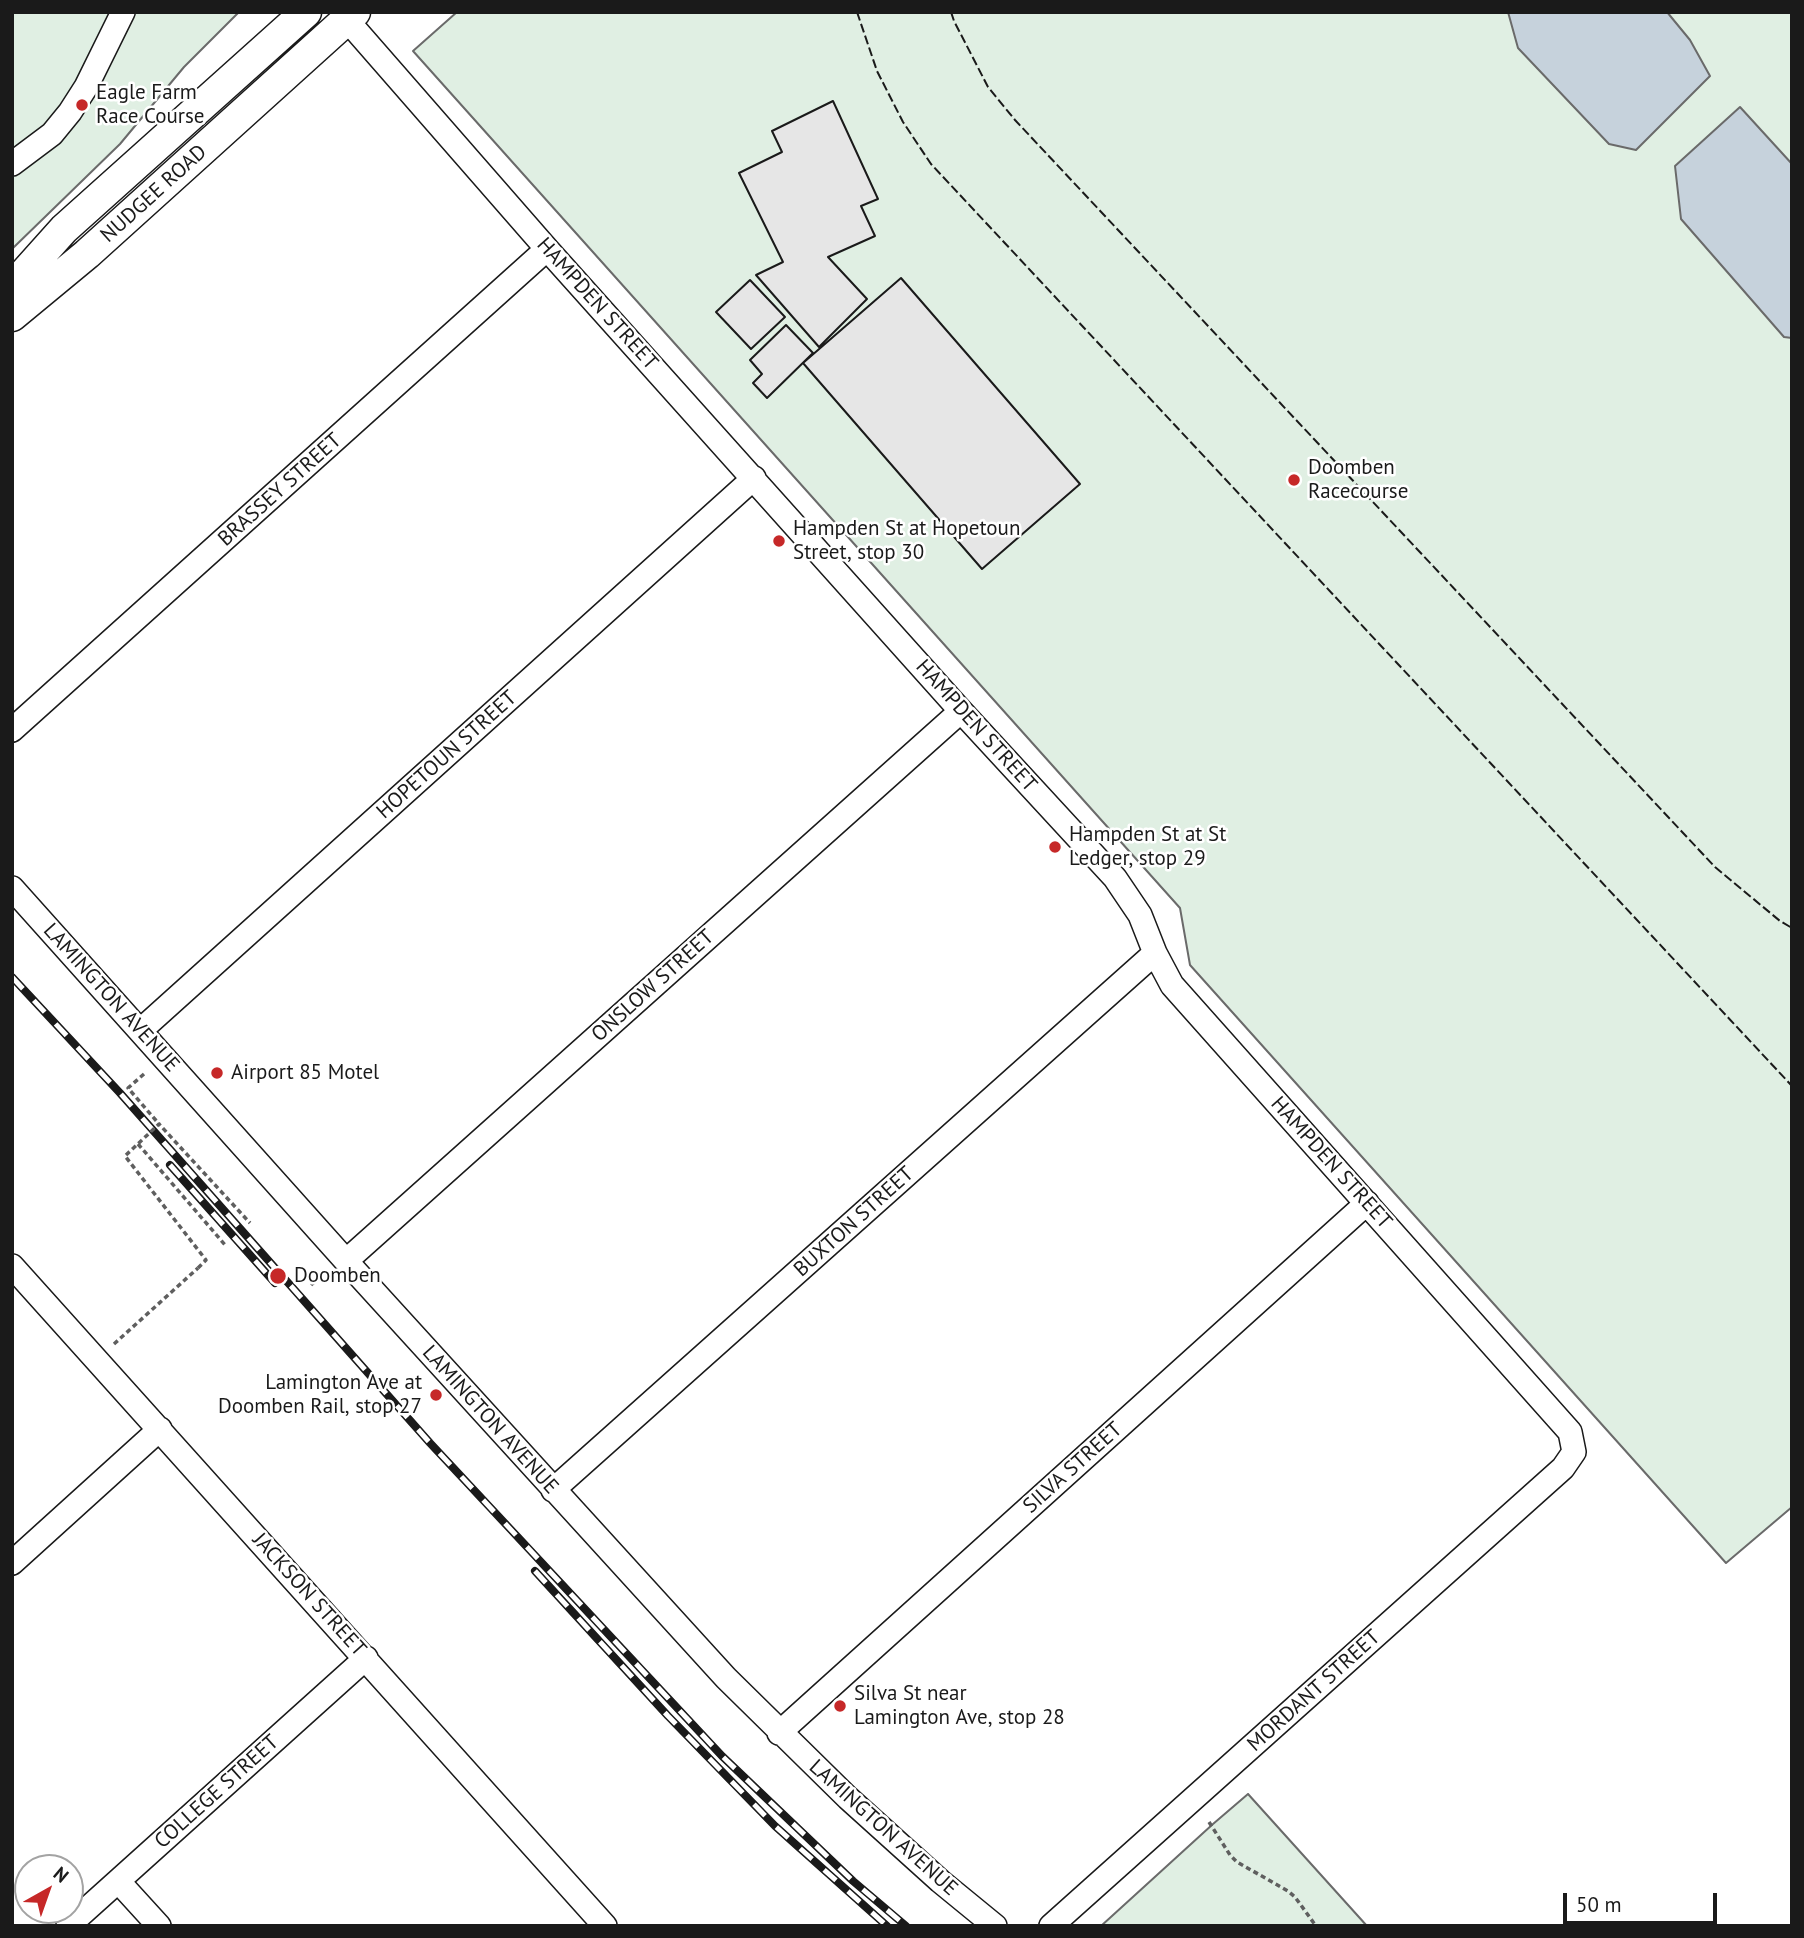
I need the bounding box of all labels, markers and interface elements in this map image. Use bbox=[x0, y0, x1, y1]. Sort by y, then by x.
place label: Eagle Farm Race Course bbox=[96, 80, 204, 130]
marker: Eagle Farm Race Course bbox=[74, 97, 90, 113]
street label: NUDGEE ROAD bbox=[96, 140, 212, 248]
street label: HAMPDEN STREET bbox=[531, 233, 663, 375]
street label: BRASSEY STREET bbox=[213, 428, 347, 552]
place label: Doomben Racecourse bbox=[1308, 455, 1408, 505]
marker: Doomben Racecourse bbox=[1286, 472, 1302, 488]
place label: Hampden St at Hopetoun Street, stop 30 bbox=[793, 516, 1020, 566]
marker: Hampden St at Hopetoun Street, stop 30 bbox=[771, 533, 787, 549]
street label: HAMPDEN STREET bbox=[910, 655, 1042, 797]
street label: HOPETOUN STREET bbox=[372, 686, 522, 824]
place label: Hampden St at St Ledger, stop 29 bbox=[1069, 822, 1226, 872]
marker: Hampden St at St Ledger, stop 29 bbox=[1047, 839, 1063, 855]
street label: LAMINGTON AVENUE bbox=[38, 918, 184, 1078]
street label: ONSLOW STREET bbox=[587, 925, 719, 1047]
place label: Airport 85 Motel bbox=[231, 1060, 379, 1086]
marker: Airport 85 Motel bbox=[209, 1065, 225, 1081]
street label: HAMPDEN STREET bbox=[1265, 1092, 1397, 1234]
street label: BUXTON STREET bbox=[789, 1162, 919, 1282]
place label: Doomben bbox=[294, 1263, 381, 1289]
marker: Doomben bbox=[268, 1266, 288, 1286]
street label: LAMINGTON AVENUE bbox=[417, 1340, 563, 1500]
place label: Lamington Ave at Doomben Rail, stop 27 bbox=[218, 1370, 422, 1420]
marker: Lamington Ave at Doomben Rail, stop 27 bbox=[428, 1387, 444, 1403]
street label: SILVA STREET bbox=[1018, 1417, 1128, 1519]
street label: JACKSON STREET bbox=[247, 1528, 371, 1662]
street label: MORDANT STREET bbox=[1242, 1625, 1386, 1757]
place label: Silva St near Lamington Ave, stop 28 bbox=[854, 1681, 1065, 1731]
marker: Silva St near Lamington Ave, stop 28 bbox=[832, 1698, 848, 1714]
street label: COLLEGE STREET bbox=[150, 1730, 284, 1854]
street label: LAMINGTON AVENUE bbox=[803, 1755, 963, 1901]
north arrow bbox=[14, 1854, 84, 1924]
text: N bbox=[49, 1861, 74, 1888]
scale bar bbox=[1566, 1878, 1720, 1922]
text: 50 m bbox=[1576, 1891, 1622, 1918]

